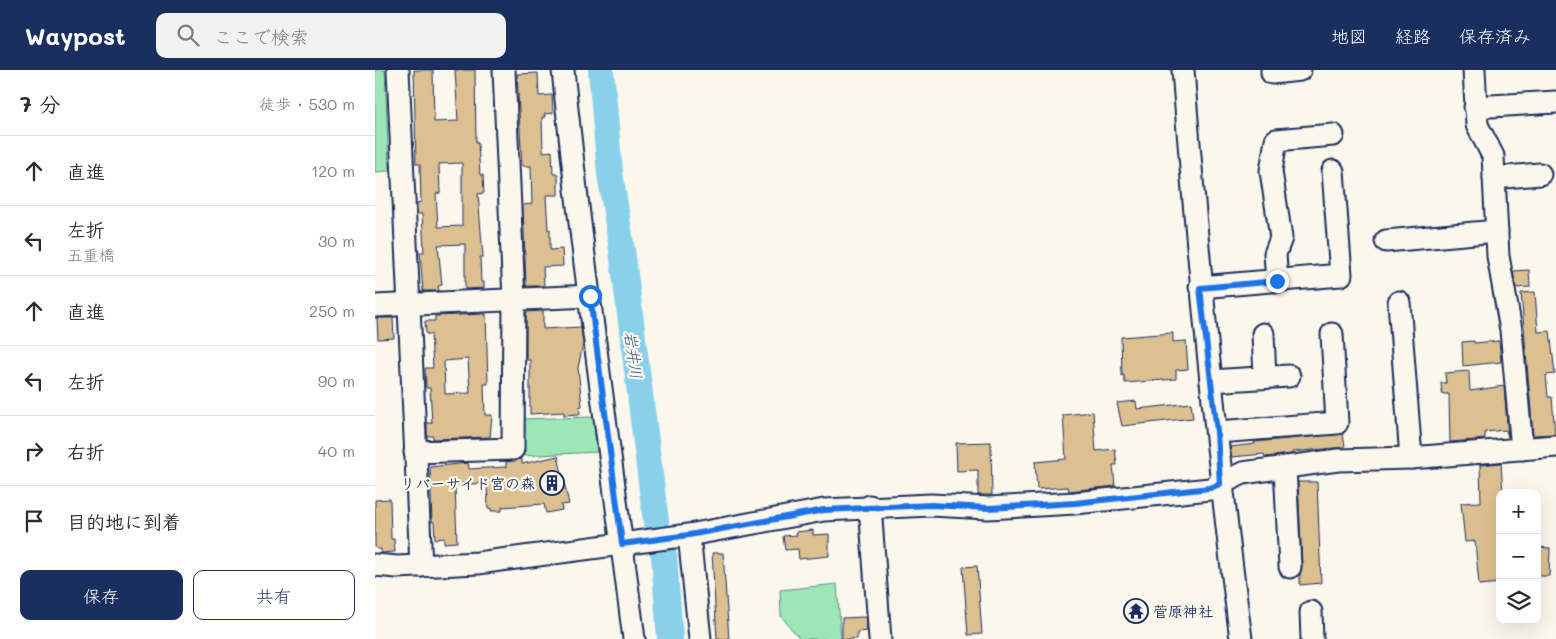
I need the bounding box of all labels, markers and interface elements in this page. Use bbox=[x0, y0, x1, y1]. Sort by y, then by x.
search box bbox=[156, 13, 506, 58]
text: Waypost bbox=[25, 20, 126, 51]
icon: search bbox=[174, 21, 202, 49]
text: ここで検索 bbox=[214, 24, 309, 49]
text: 地図 bbox=[1331, 24, 1367, 48]
text: 経路 bbox=[1395, 24, 1431, 48]
text: 保存済み bbox=[1459, 24, 1531, 48]
text: 7 分 bbox=[20, 90, 60, 117]
text: 徒歩 · 530 m bbox=[259, 93, 355, 114]
icon: ahead bbox=[20, 157, 48, 185]
text: 直進 bbox=[67, 159, 105, 184]
text: 120 m bbox=[311, 160, 355, 181]
text: 左折 bbox=[67, 217, 105, 242]
icon: left bbox=[20, 227, 48, 255]
text: 30 m bbox=[318, 230, 355, 251]
text: 五重橋 bbox=[67, 244, 115, 265]
route end bbox=[1266, 270, 1289, 293]
route start bbox=[579, 285, 602, 308]
icon: ahead bbox=[20, 297, 48, 325]
text: 直進 bbox=[67, 299, 105, 324]
text: 250 m bbox=[309, 300, 355, 321]
water label: 岩井川 bbox=[620, 330, 648, 380]
icon: left bbox=[20, 367, 48, 395]
text: 左折 bbox=[67, 369, 105, 394]
text: 90 m bbox=[318, 370, 355, 391]
icon: right bbox=[20, 437, 48, 465]
text: 右折 bbox=[67, 439, 105, 464]
text: 40 m bbox=[318, 440, 355, 461]
building icon: リバーサイド宮の森 bbox=[539, 470, 565, 496]
place label: リバーサイド宮の森 bbox=[400, 473, 535, 493]
map controls bbox=[1496, 489, 1541, 624]
button: + bbox=[1496, 489, 1541, 534]
icon: arrive bbox=[20, 507, 48, 535]
text: 目的地に到着 bbox=[67, 509, 181, 534]
button: − bbox=[1496, 534, 1541, 579]
button: 保存 bbox=[20, 570, 183, 620]
button: 共有 bbox=[193, 570, 355, 620]
button: layers bbox=[1496, 579, 1541, 624]
temple icon: 菅原神社 bbox=[1123, 598, 1149, 624]
place label: 菅原神社 bbox=[1153, 601, 1213, 621]

